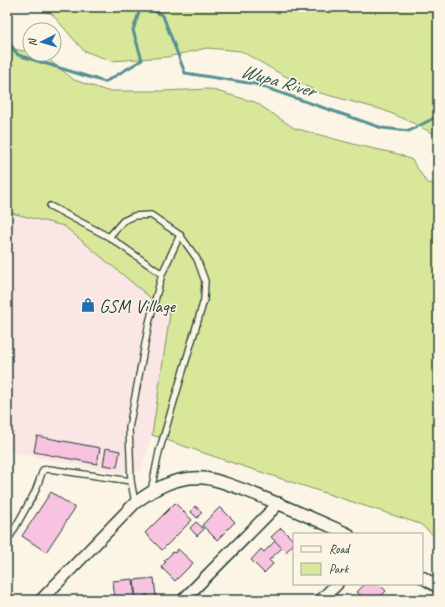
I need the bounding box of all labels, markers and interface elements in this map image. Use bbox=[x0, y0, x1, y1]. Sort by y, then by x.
north arrow bbox=[22, 22, 62, 62]
text: N bbox=[25, 37, 39, 47]
water label: Wupa River bbox=[238, 58, 322, 104]
place label: GSM Village bbox=[99, 294, 177, 318]
shop icon: GSM Village bbox=[80, 297, 96, 313]
legend bbox=[293, 533, 423, 585]
text: Road bbox=[329, 541, 351, 557]
text: Park bbox=[329, 561, 350, 577]

